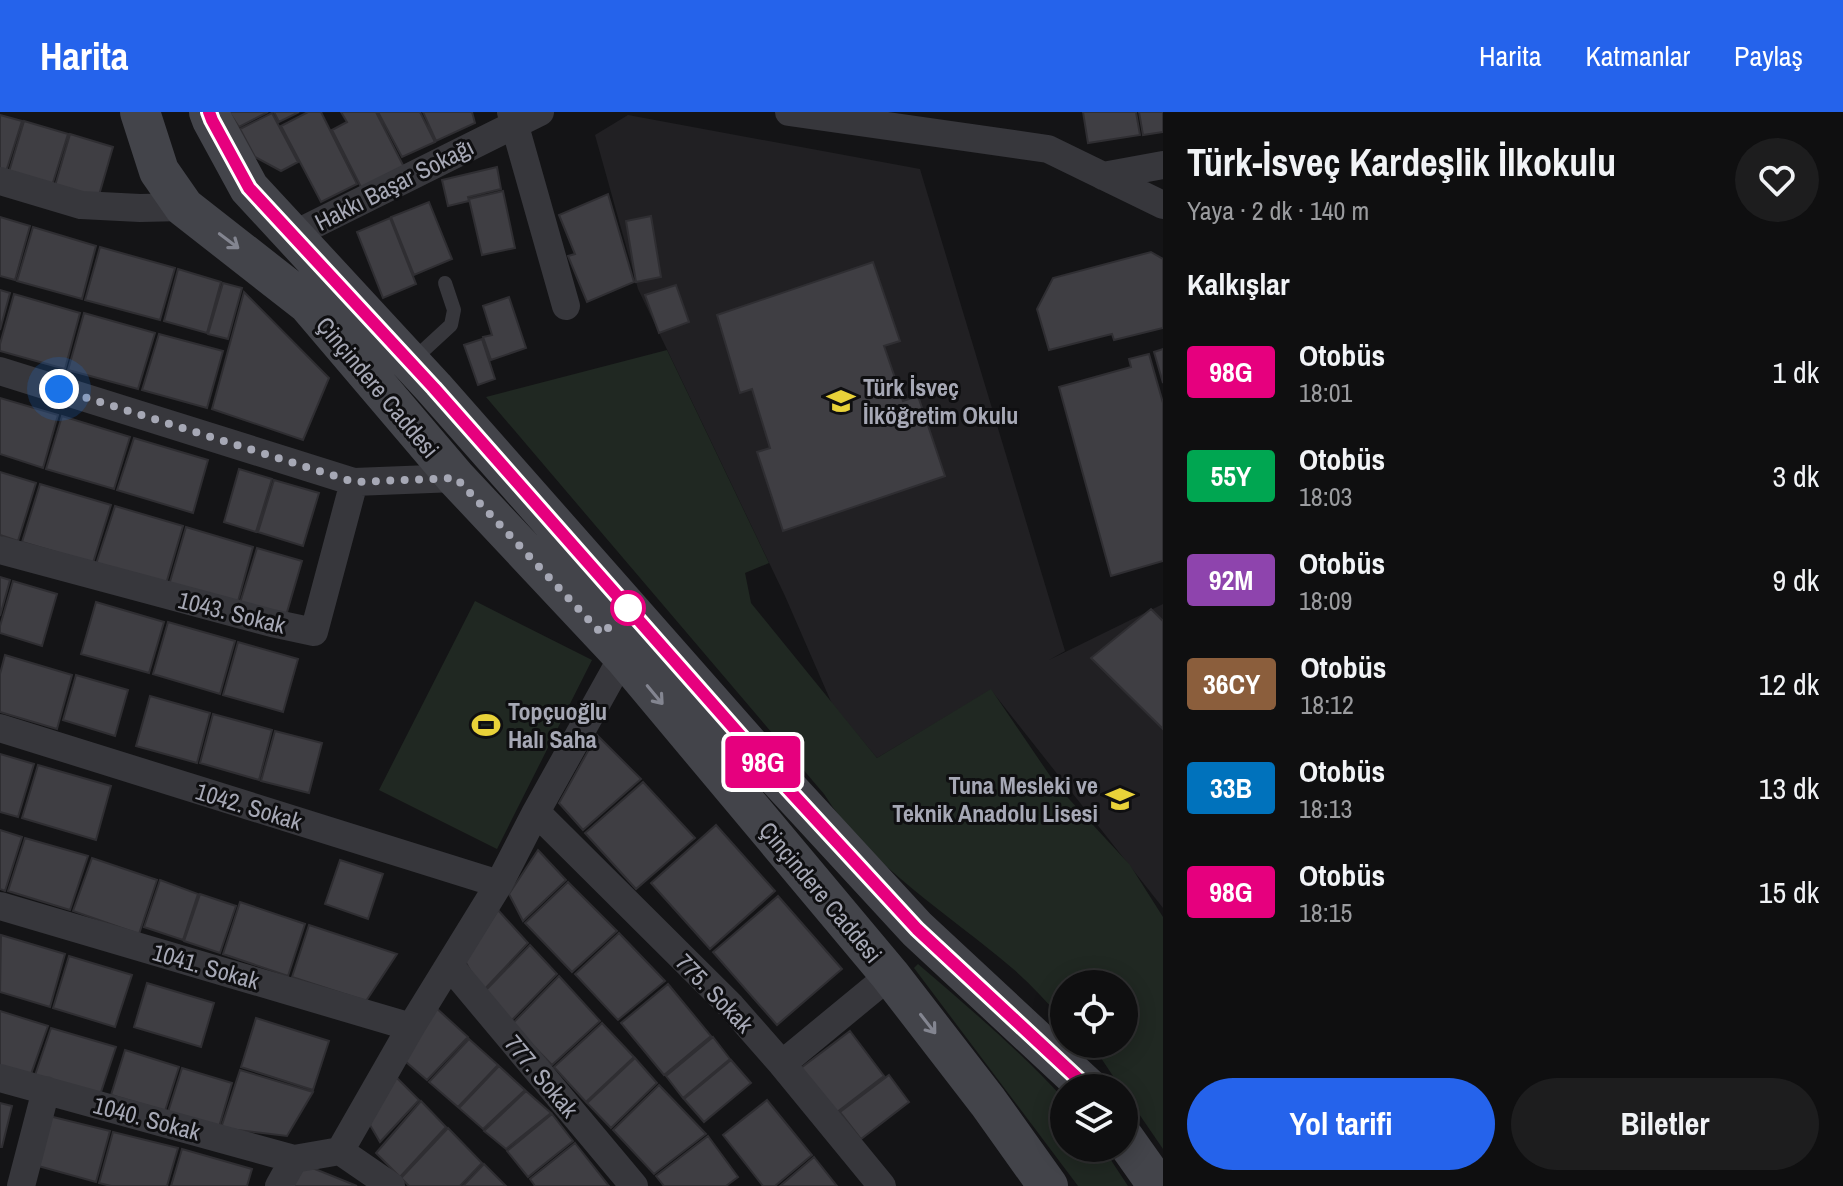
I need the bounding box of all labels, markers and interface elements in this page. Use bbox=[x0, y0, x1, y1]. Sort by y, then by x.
text: Harita bbox=[40, 31, 128, 82]
text: Harita bbox=[1479, 37, 1541, 75]
text: Katmanlar bbox=[1585, 37, 1690, 75]
text: Paylaş bbox=[1734, 37, 1803, 75]
street label: Hakkı Başar Sokağı bbox=[309, 130, 479, 238]
text: Türk-İsveç Kardeşlik İlkokulu bbox=[1187, 137, 1616, 188]
button: heart bbox=[1735, 138, 1819, 222]
text: Yaya · 2 dk · 140 m bbox=[1187, 193, 1369, 228]
one-way arrow bbox=[218, 232, 239, 249]
text: Kalkışlar bbox=[1187, 264, 1290, 304]
street label: Çinçindere Caddesi bbox=[309, 310, 447, 464]
text: Otobüs bbox=[1299, 335, 1385, 375]
text: 1 dk bbox=[1773, 352, 1819, 392]
text: 98G bbox=[1209, 353, 1253, 391]
your location bbox=[39, 369, 79, 409]
place label: Türk İsveç İlköğretim Okulu bbox=[863, 371, 1018, 431]
text: 18:01 bbox=[1299, 375, 1352, 410]
school or university icon: Türk İsveç İlköğretim Okulu bbox=[826, 386, 856, 416]
text: Otobüs bbox=[1299, 439, 1385, 479]
text: 3 dk bbox=[1773, 456, 1819, 496]
text: 55Y bbox=[1211, 457, 1251, 495]
text: 18:03 bbox=[1299, 479, 1352, 514]
text: Otobüs bbox=[1299, 543, 1385, 583]
text: 9 dk bbox=[1773, 560, 1819, 600]
text: 92M bbox=[1209, 561, 1253, 599]
street label: 1043. Sokak bbox=[175, 583, 289, 641]
text: 18:09 bbox=[1299, 583, 1352, 618]
unlabelled marker bbox=[611, 591, 645, 625]
text: Otobüs bbox=[1300, 647, 1387, 687]
text: 12 dk bbox=[1759, 664, 1819, 704]
text: 36CY bbox=[1203, 665, 1260, 703]
one-way arrow bbox=[646, 684, 664, 704]
text: 18:12 bbox=[1300, 687, 1354, 722]
place label: Topçuoğlu Halı Saha bbox=[508, 695, 607, 755]
sports icon: Topçuoğlu Halı Saha bbox=[471, 710, 501, 740]
line badge: 98G bbox=[717, 736, 809, 788]
text: 98G bbox=[741, 743, 785, 781]
text: Otobüs bbox=[1299, 751, 1385, 791]
text: 13 dk bbox=[1759, 768, 1819, 808]
place label: Tuna Mesleki ve Teknik Anadolu Lisesi bbox=[892, 769, 1098, 829]
text: 33B bbox=[1210, 769, 1252, 807]
street label: 1042. Sokak bbox=[192, 775, 306, 837]
school or university icon: Tuna Mesleki ve Teknik Anadolu Lisesi bbox=[1105, 784, 1135, 814]
text: 18:13 bbox=[1299, 791, 1352, 826]
street label: Çinçindere Caddesi bbox=[752, 815, 890, 969]
text: Otobüs bbox=[1299, 855, 1385, 895]
text: 15 dk bbox=[1759, 872, 1819, 912]
text: 98G bbox=[1209, 873, 1253, 911]
text: 18:15 bbox=[1299, 895, 1352, 930]
street label: 1041. Sokak bbox=[149, 936, 263, 997]
street label: 775. Sokak bbox=[669, 946, 761, 1040]
map controls bbox=[1050, 970, 1138, 1162]
button: locate bbox=[1050, 970, 1138, 1058]
one-way arrow bbox=[920, 1013, 937, 1034]
street label: 777. Sokak bbox=[498, 1028, 586, 1124]
button: layers bbox=[1050, 1074, 1138, 1162]
button: Yol tarifi bbox=[1187, 1078, 1495, 1170]
button: Biletler bbox=[1511, 1078, 1819, 1170]
street label: 1040. Sokak bbox=[90, 1088, 204, 1148]

